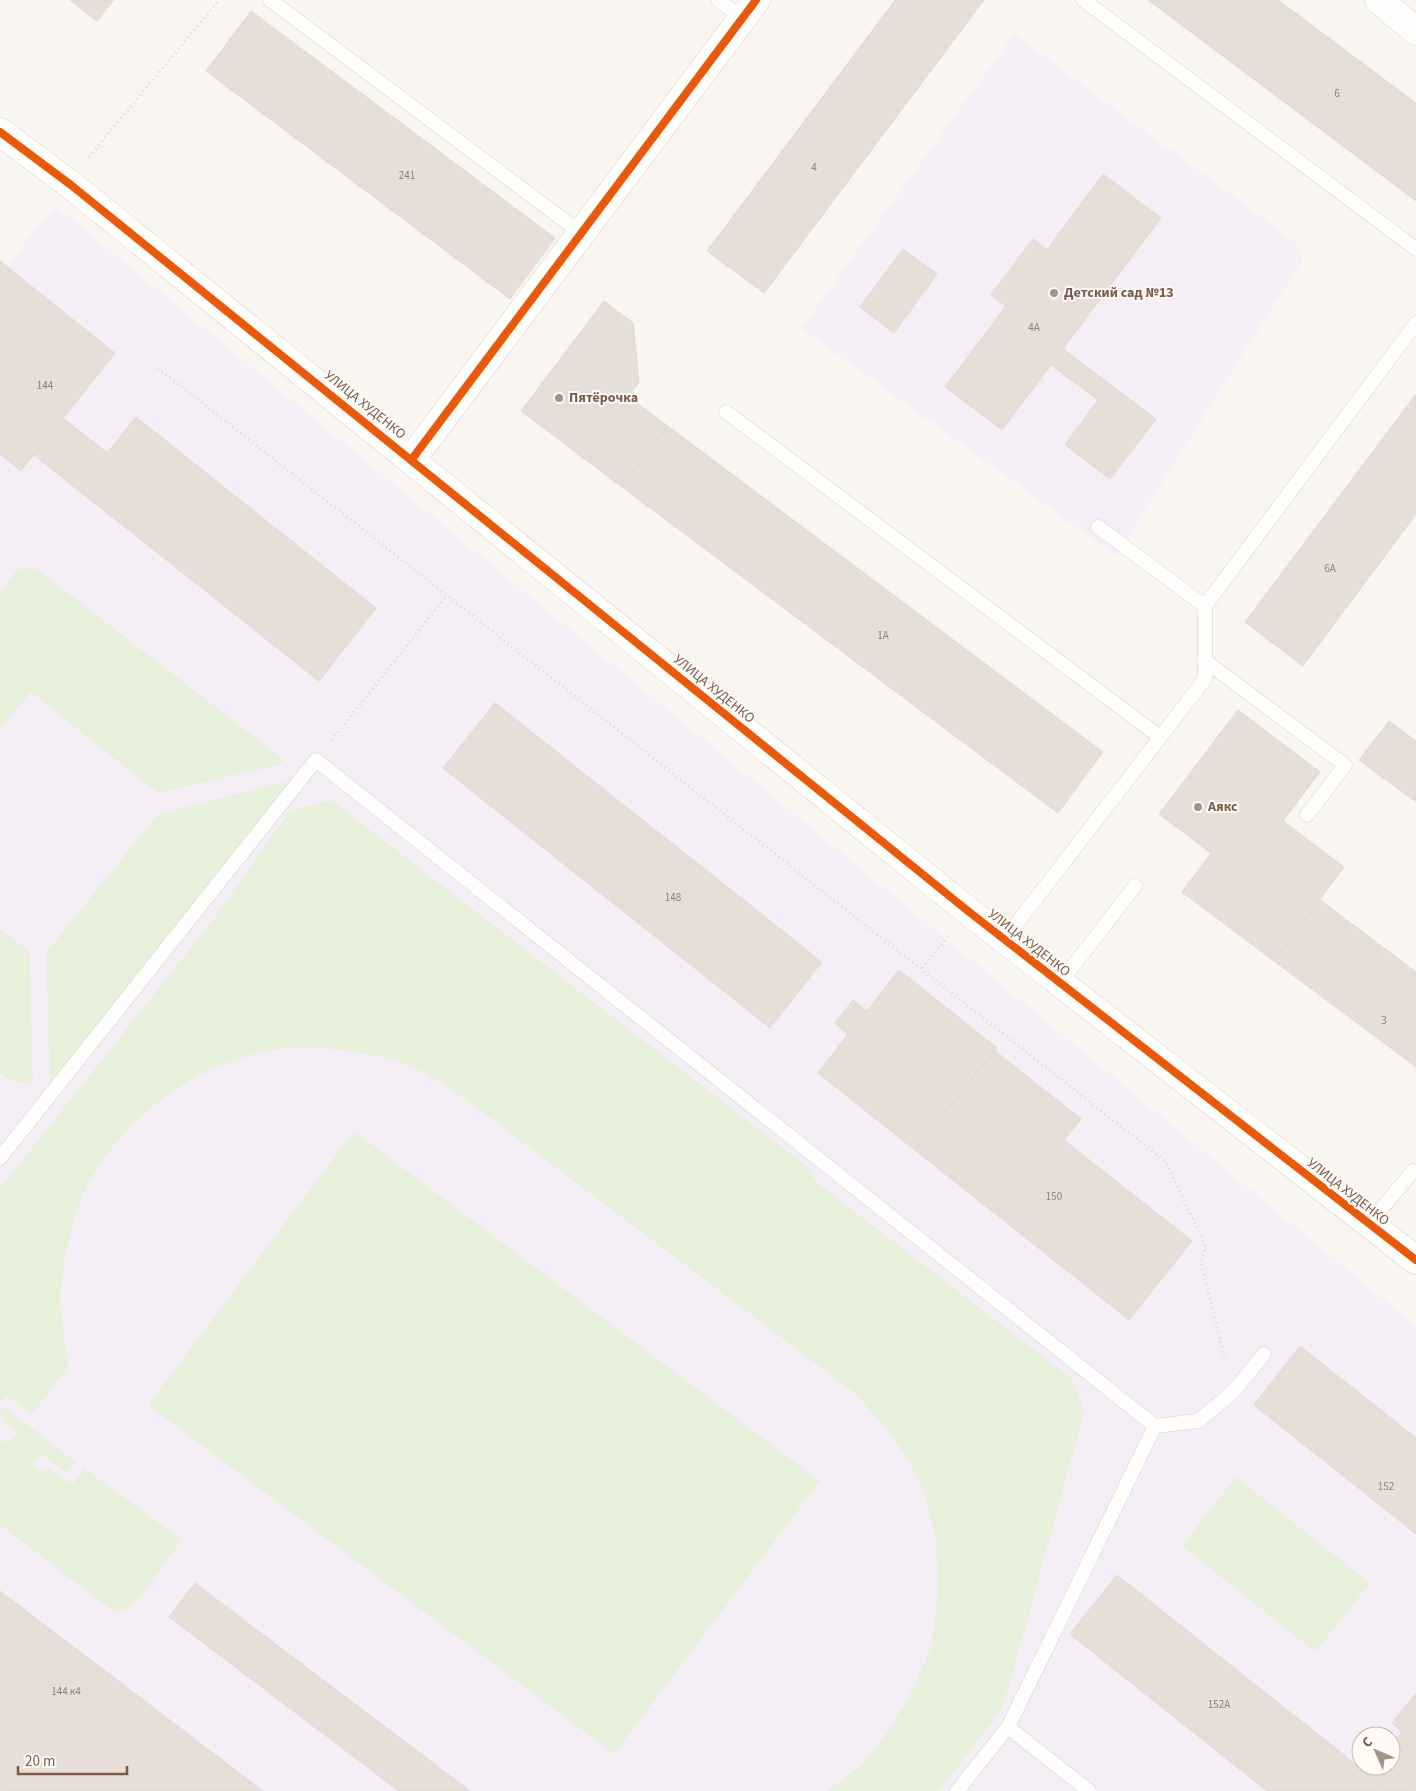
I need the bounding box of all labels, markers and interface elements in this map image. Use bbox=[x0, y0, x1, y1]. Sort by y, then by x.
house number: 6 bbox=[1334, 86, 1340, 101]
house number: 4 bbox=[811, 160, 817, 175]
house number: 241 bbox=[399, 168, 415, 183]
place label: Детский сад №13 bbox=[1064, 283, 1174, 303]
marker: Детский сад №13 bbox=[1048, 287, 1060, 299]
house number: 4А bbox=[1028, 320, 1040, 335]
street label: УЛИЦА ХУДЕНКО bbox=[320, 366, 410, 444]
house number: 144 bbox=[37, 378, 54, 393]
place label: Пятёрочка bbox=[569, 388, 638, 408]
marker: Пятёрочка bbox=[553, 392, 565, 404]
house number: 6А bbox=[1324, 561, 1336, 576]
house number: 1А bbox=[877, 628, 889, 643]
street label: УЛИЦА ХУДЕНКО bbox=[669, 650, 759, 728]
place label: Аякс bbox=[1207, 797, 1238, 817]
marker: Аякс bbox=[1192, 801, 1204, 813]
house number: 148 bbox=[665, 890, 682, 905]
street label: УЛИЦА ХУДЕНКО bbox=[983, 904, 1075, 982]
house number: 3 bbox=[1381, 1013, 1387, 1028]
street label: УЛИЦА ХУДЕНКО bbox=[1302, 1153, 1394, 1231]
house number: 150 bbox=[1046, 1189, 1062, 1204]
house number: 152 bbox=[1378, 1479, 1394, 1494]
house number: 144 к4 bbox=[51, 1684, 81, 1699]
house number: 152А bbox=[1208, 1697, 1230, 1712]
north arrow bbox=[1351, 1726, 1401, 1776]
text: С bbox=[1358, 1733, 1377, 1752]
scale bar bbox=[18, 1744, 126, 1776]
text: 20 m bbox=[25, 1751, 55, 1772]

